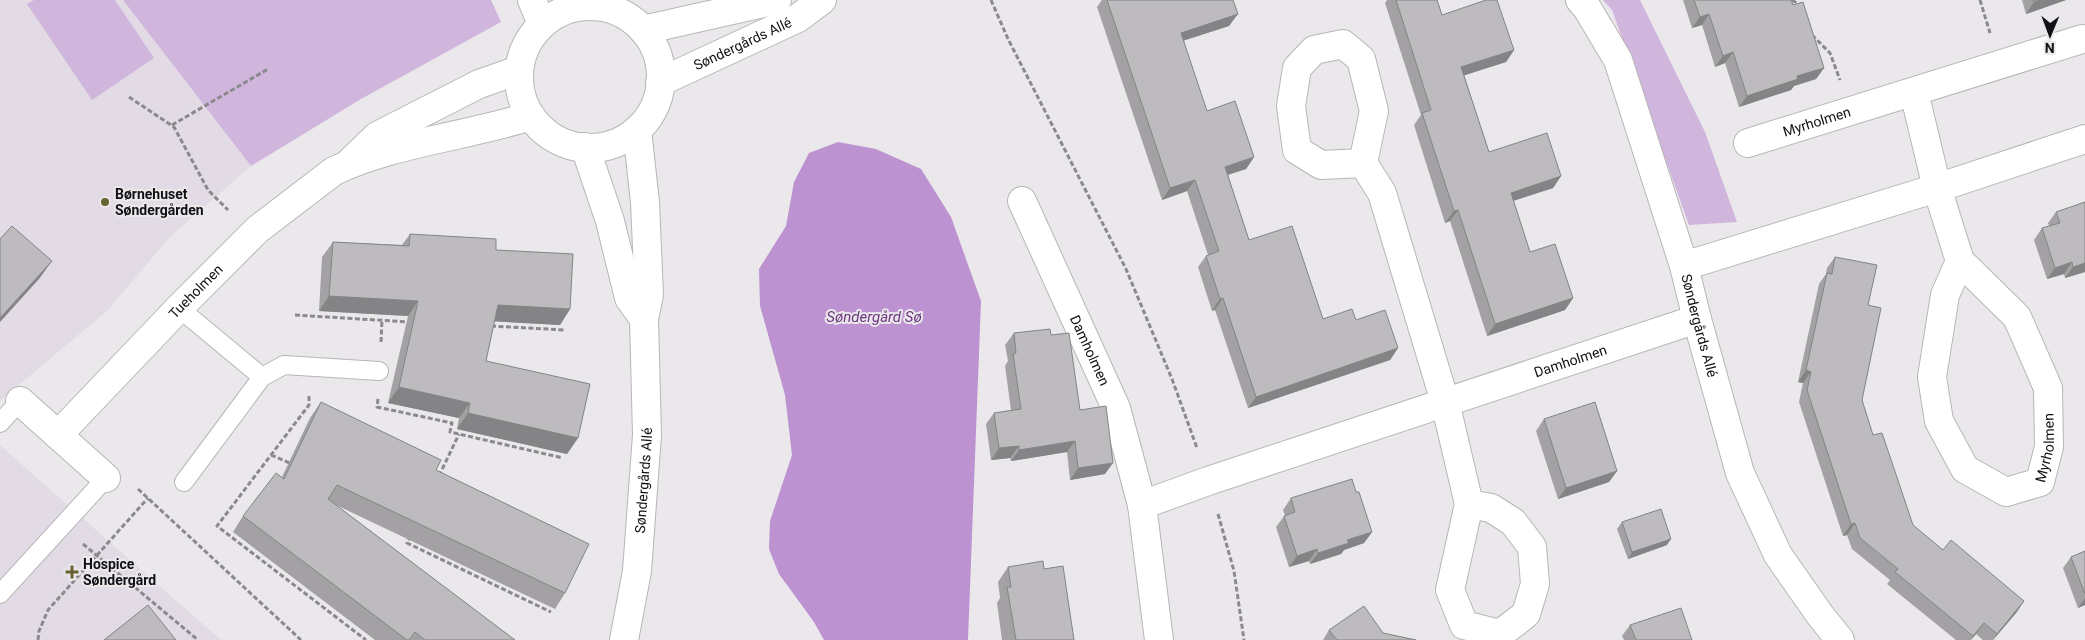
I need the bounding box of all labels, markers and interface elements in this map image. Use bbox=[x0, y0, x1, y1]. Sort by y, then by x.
north arrow bbox=[2025, 10, 2075, 60]
street label: Søndergårds Allé bbox=[691, 14, 794, 73]
text: N bbox=[2045, 40, 2055, 56]
street label: Myrholmen bbox=[1781, 104, 1853, 140]
place label: Børnehuset Søndergården bbox=[115, 186, 204, 218]
marker: Børnehuset Søndergården bbox=[99, 196, 111, 208]
street label: Tueholmen bbox=[166, 261, 226, 322]
street label: Søndergårds Allé bbox=[1678, 272, 1721, 379]
water label: Søndergård Sø bbox=[826, 308, 922, 326]
street label: Damholmen bbox=[1067, 313, 1113, 388]
street label: Damholmen bbox=[1532, 341, 1609, 380]
street label: Myrholmen bbox=[2032, 413, 2058, 484]
street label: Søndergårds Allé bbox=[632, 427, 655, 534]
place label: Hospice Søndergård bbox=[83, 556, 156, 588]
marker: Hospice Søndergård bbox=[65, 565, 79, 579]

